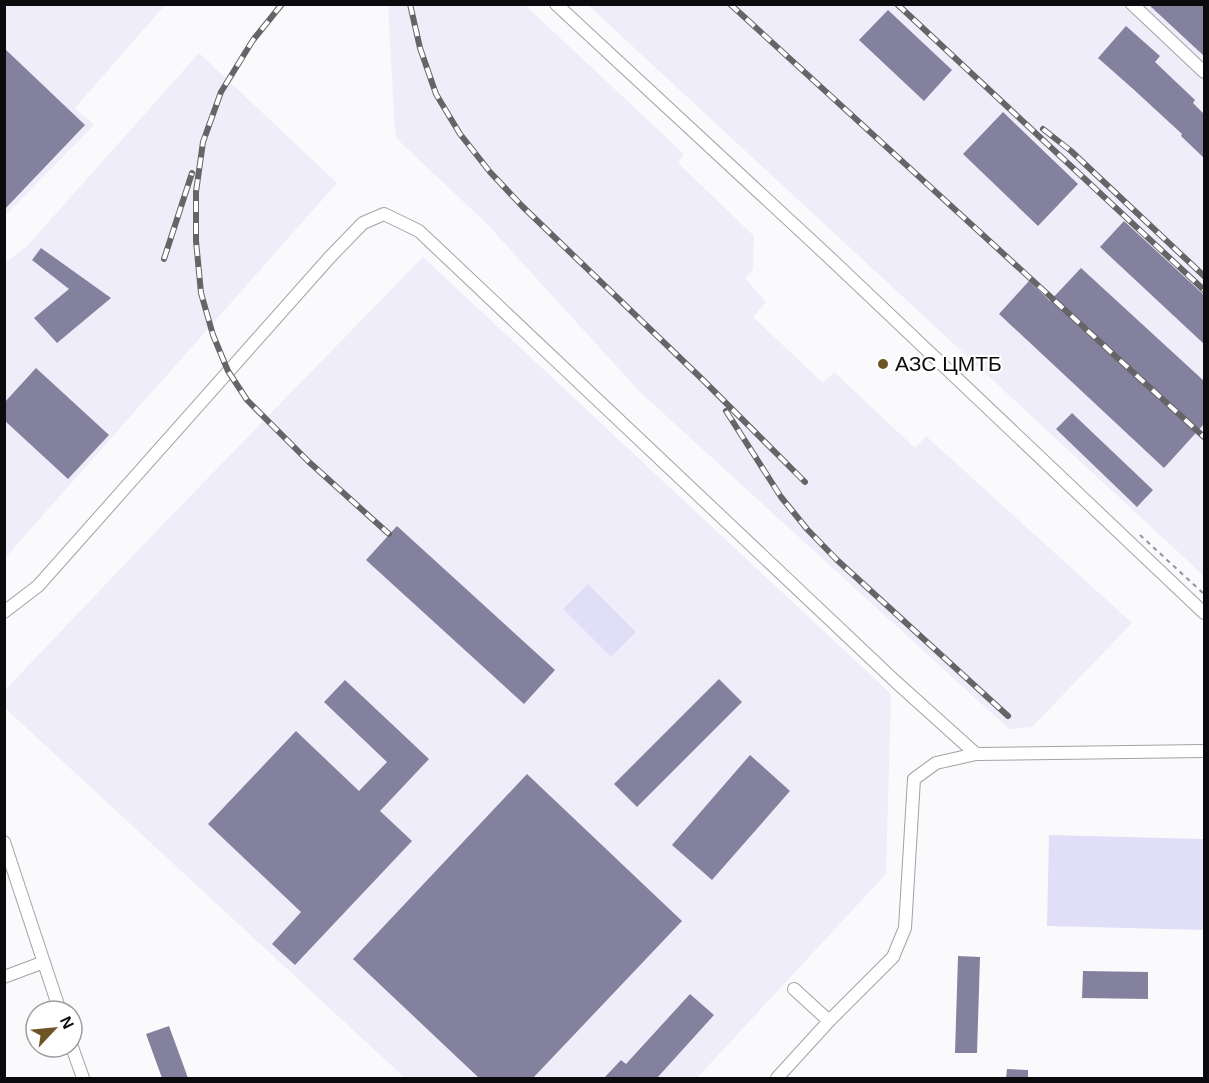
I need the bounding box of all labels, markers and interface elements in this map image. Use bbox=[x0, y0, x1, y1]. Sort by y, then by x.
place label: АЗС ЦМТБ bbox=[895, 352, 1002, 375]
marker: АЗС ЦМТБ bbox=[876, 357, 890, 371]
north arrow bbox=[24, 999, 84, 1059]
text: N bbox=[57, 1014, 77, 1032]

